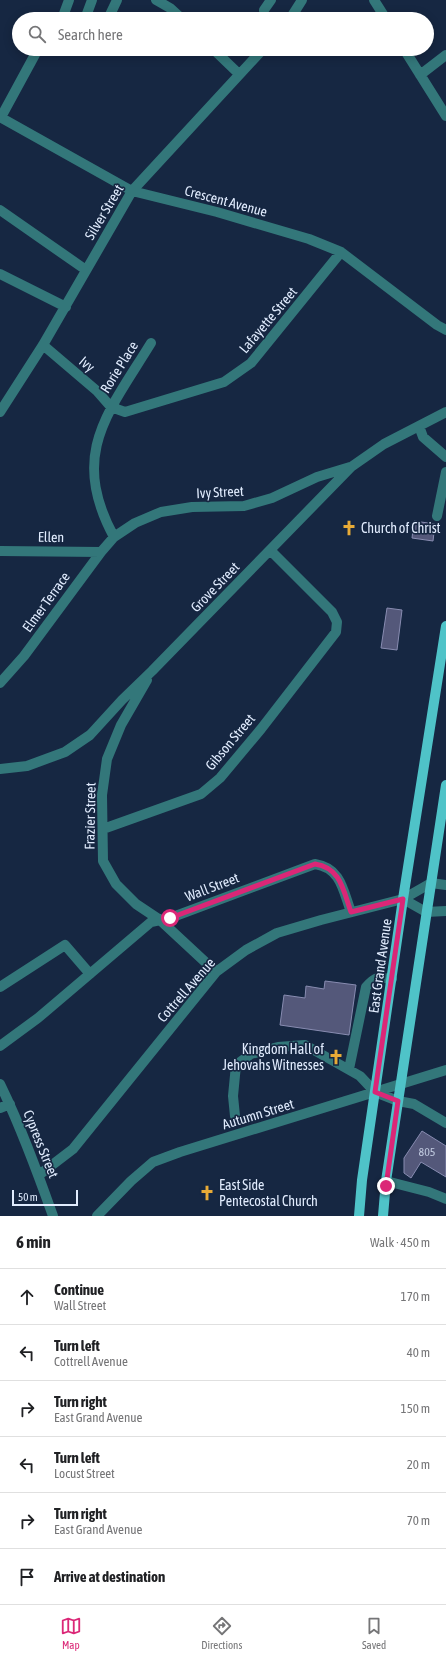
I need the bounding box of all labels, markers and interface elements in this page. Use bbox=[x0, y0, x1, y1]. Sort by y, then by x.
search box bbox=[12, 12, 434, 56]
icon: search bbox=[26, 23, 48, 45]
text: Search here bbox=[58, 26, 123, 43]
street label: Silver Street bbox=[81, 182, 127, 242]
street label: Crescent Avenue bbox=[183, 182, 269, 220]
street label: Lafayette Street bbox=[236, 284, 300, 356]
street label: Rorie Place bbox=[97, 338, 141, 396]
street label: Ivy bbox=[76, 353, 98, 375]
street label: Ivy Street bbox=[196, 483, 244, 501]
church icon: Church of Christ bbox=[340, 519, 358, 537]
place label: Church of Christ bbox=[361, 520, 441, 536]
street label: Ellen bbox=[38, 529, 64, 545]
street label: Grove Street bbox=[187, 559, 243, 615]
street label: Elmer Terrace bbox=[19, 569, 73, 635]
street label: Gibson Street bbox=[202, 711, 258, 773]
street label: Frazier Street bbox=[81, 782, 99, 850]
street label: Wall Street bbox=[183, 869, 241, 905]
route start bbox=[161, 909, 179, 927]
street label: East Grand Avenue bbox=[365, 918, 395, 1014]
street label: Cottrell Avenue bbox=[154, 955, 218, 1025]
place label: Kingdom Hall of Jehovahs Witnesses bbox=[222, 1041, 324, 1073]
church icon: Kingdom Hall of Jehovahs Witnesses bbox=[327, 1048, 345, 1066]
street label: Autumn Street bbox=[220, 1096, 296, 1132]
street label: Cypress Street bbox=[20, 1108, 62, 1180]
house number: 805 bbox=[419, 1145, 435, 1159]
place label: East Side Pentecostal Church bbox=[219, 1177, 318, 1209]
route end bbox=[377, 1177, 395, 1195]
church icon: East Side Pentecostal Church bbox=[198, 1184, 216, 1202]
scale bar bbox=[12, 1188, 78, 1207]
text: 50 m bbox=[18, 1191, 38, 1203]
text: 6 min bbox=[16, 1232, 51, 1252]
text: Walk · 450 m bbox=[370, 1235, 430, 1250]
text: Continue bbox=[54, 1281, 104, 1298]
icon: ahead bbox=[16, 1286, 38, 1308]
text: 170 m bbox=[401, 1289, 430, 1304]
text: Wall Street bbox=[54, 1298, 106, 1313]
text: Turn left bbox=[54, 1337, 100, 1354]
icon: left bbox=[16, 1342, 38, 1364]
text: 40 m bbox=[407, 1345, 430, 1360]
text: Cottrell Avenue bbox=[54, 1354, 128, 1369]
text: Turn right bbox=[54, 1393, 107, 1410]
icon: right bbox=[16, 1398, 38, 1420]
text: 150 m bbox=[401, 1401, 430, 1416]
text: East Grand Avenue bbox=[54, 1410, 142, 1425]
text: Turn left bbox=[54, 1449, 100, 1466]
icon: left bbox=[16, 1454, 38, 1476]
text: 20 m bbox=[407, 1457, 430, 1472]
text: Locust Street bbox=[54, 1466, 115, 1481]
text: Turn right bbox=[54, 1505, 107, 1522]
icon: right bbox=[16, 1510, 38, 1532]
text: 70 m bbox=[407, 1513, 430, 1528]
text: East Grand Avenue bbox=[54, 1522, 142, 1537]
icon: arrive bbox=[16, 1566, 38, 1588]
text: Arrive at destination bbox=[54, 1568, 165, 1585]
tab: Map bbox=[60, 1615, 82, 1651]
tab: Directions bbox=[201, 1615, 242, 1651]
tab: Saved bbox=[362, 1615, 386, 1651]

